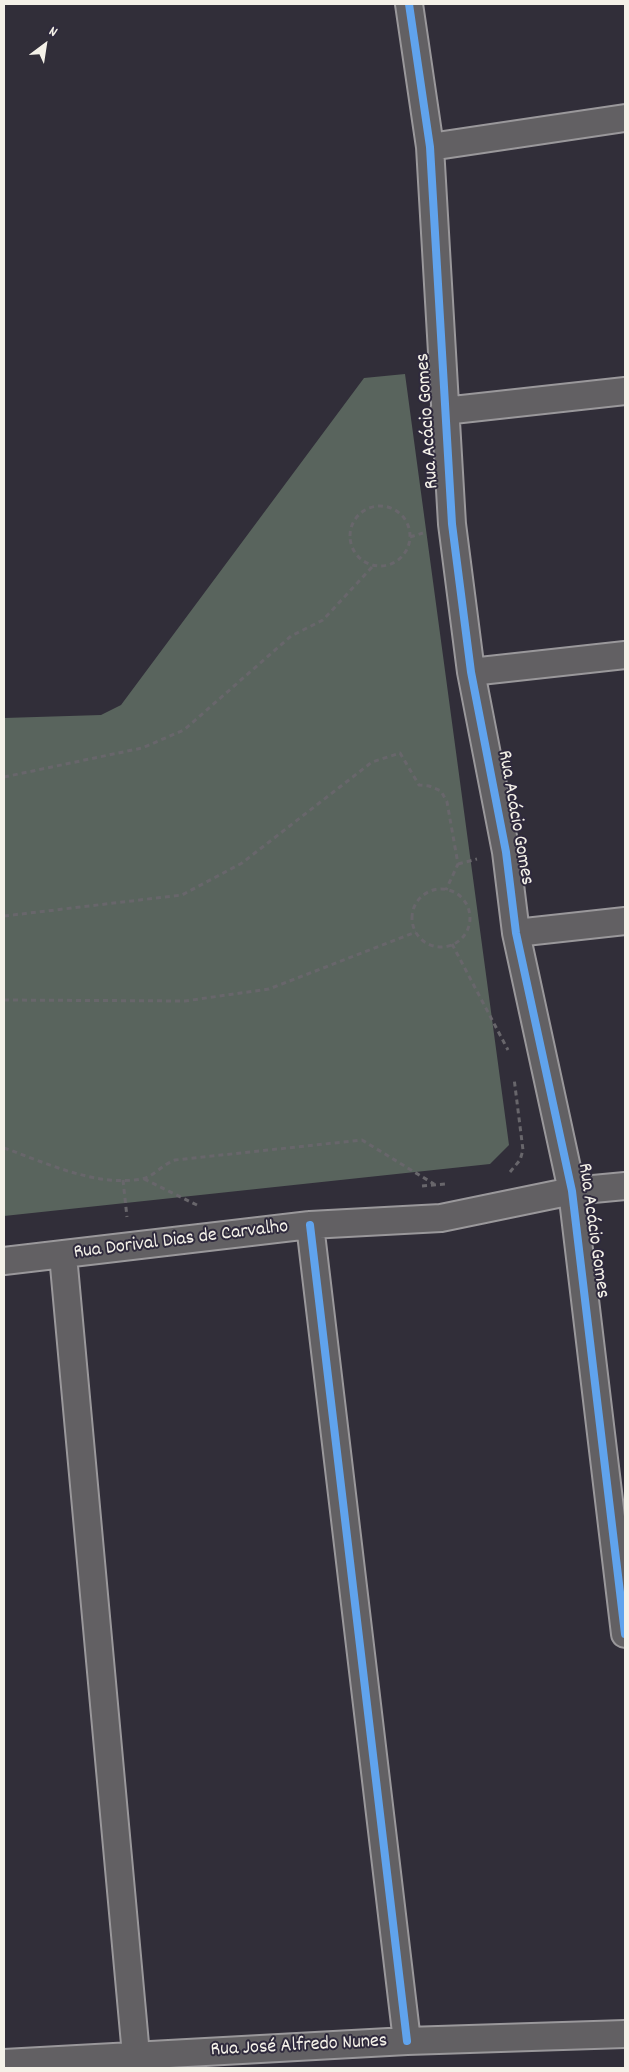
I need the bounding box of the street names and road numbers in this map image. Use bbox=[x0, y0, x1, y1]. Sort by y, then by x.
street label: Rua Acácio Gomes bbox=[412, 352, 446, 490]
street label: Rua Acácio Gomes bbox=[490, 749, 538, 887]
street label: Rua Acácio Gomes bbox=[571, 1162, 613, 1300]
street label: Rua Dorival Dias de Carvalho bbox=[72, 1216, 290, 1266]
street label: Rua José Alfredo Nunes bbox=[210, 2030, 388, 2064]

